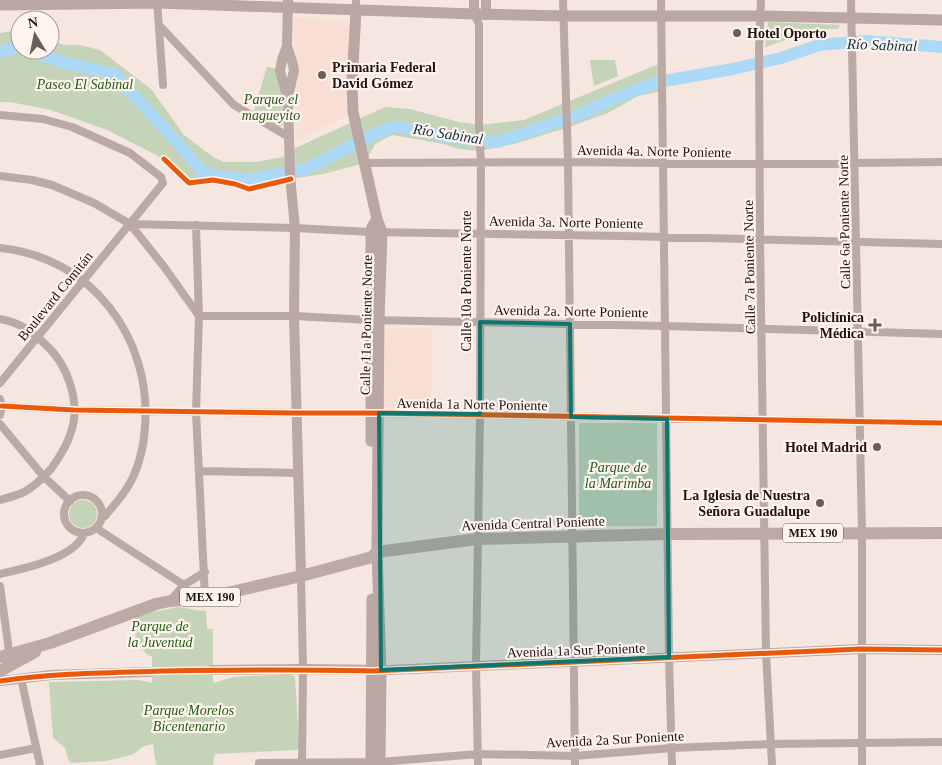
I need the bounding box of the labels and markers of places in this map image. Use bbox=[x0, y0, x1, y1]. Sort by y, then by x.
place label: Hotel Oporto bbox=[747, 26, 827, 41]
marker: Hotel Oporto bbox=[731, 27, 743, 39]
place label: Primaria Federal David Gómez bbox=[332, 60, 436, 91]
marker: Primaria Federal David Gómez bbox=[316, 69, 328, 81]
place label: Policlínica Médica bbox=[802, 310, 864, 341]
marker: Policlínica Médica bbox=[868, 318, 882, 332]
place label: Hotel Madrid bbox=[785, 440, 867, 455]
marker: Hotel Madrid bbox=[871, 441, 883, 453]
place label: La Iglesia de Nuestra Señora Guadalupe bbox=[683, 488, 810, 519]
marker: La Iglesia de Nuestra Señora Guadalupe bbox=[814, 497, 826, 509]

